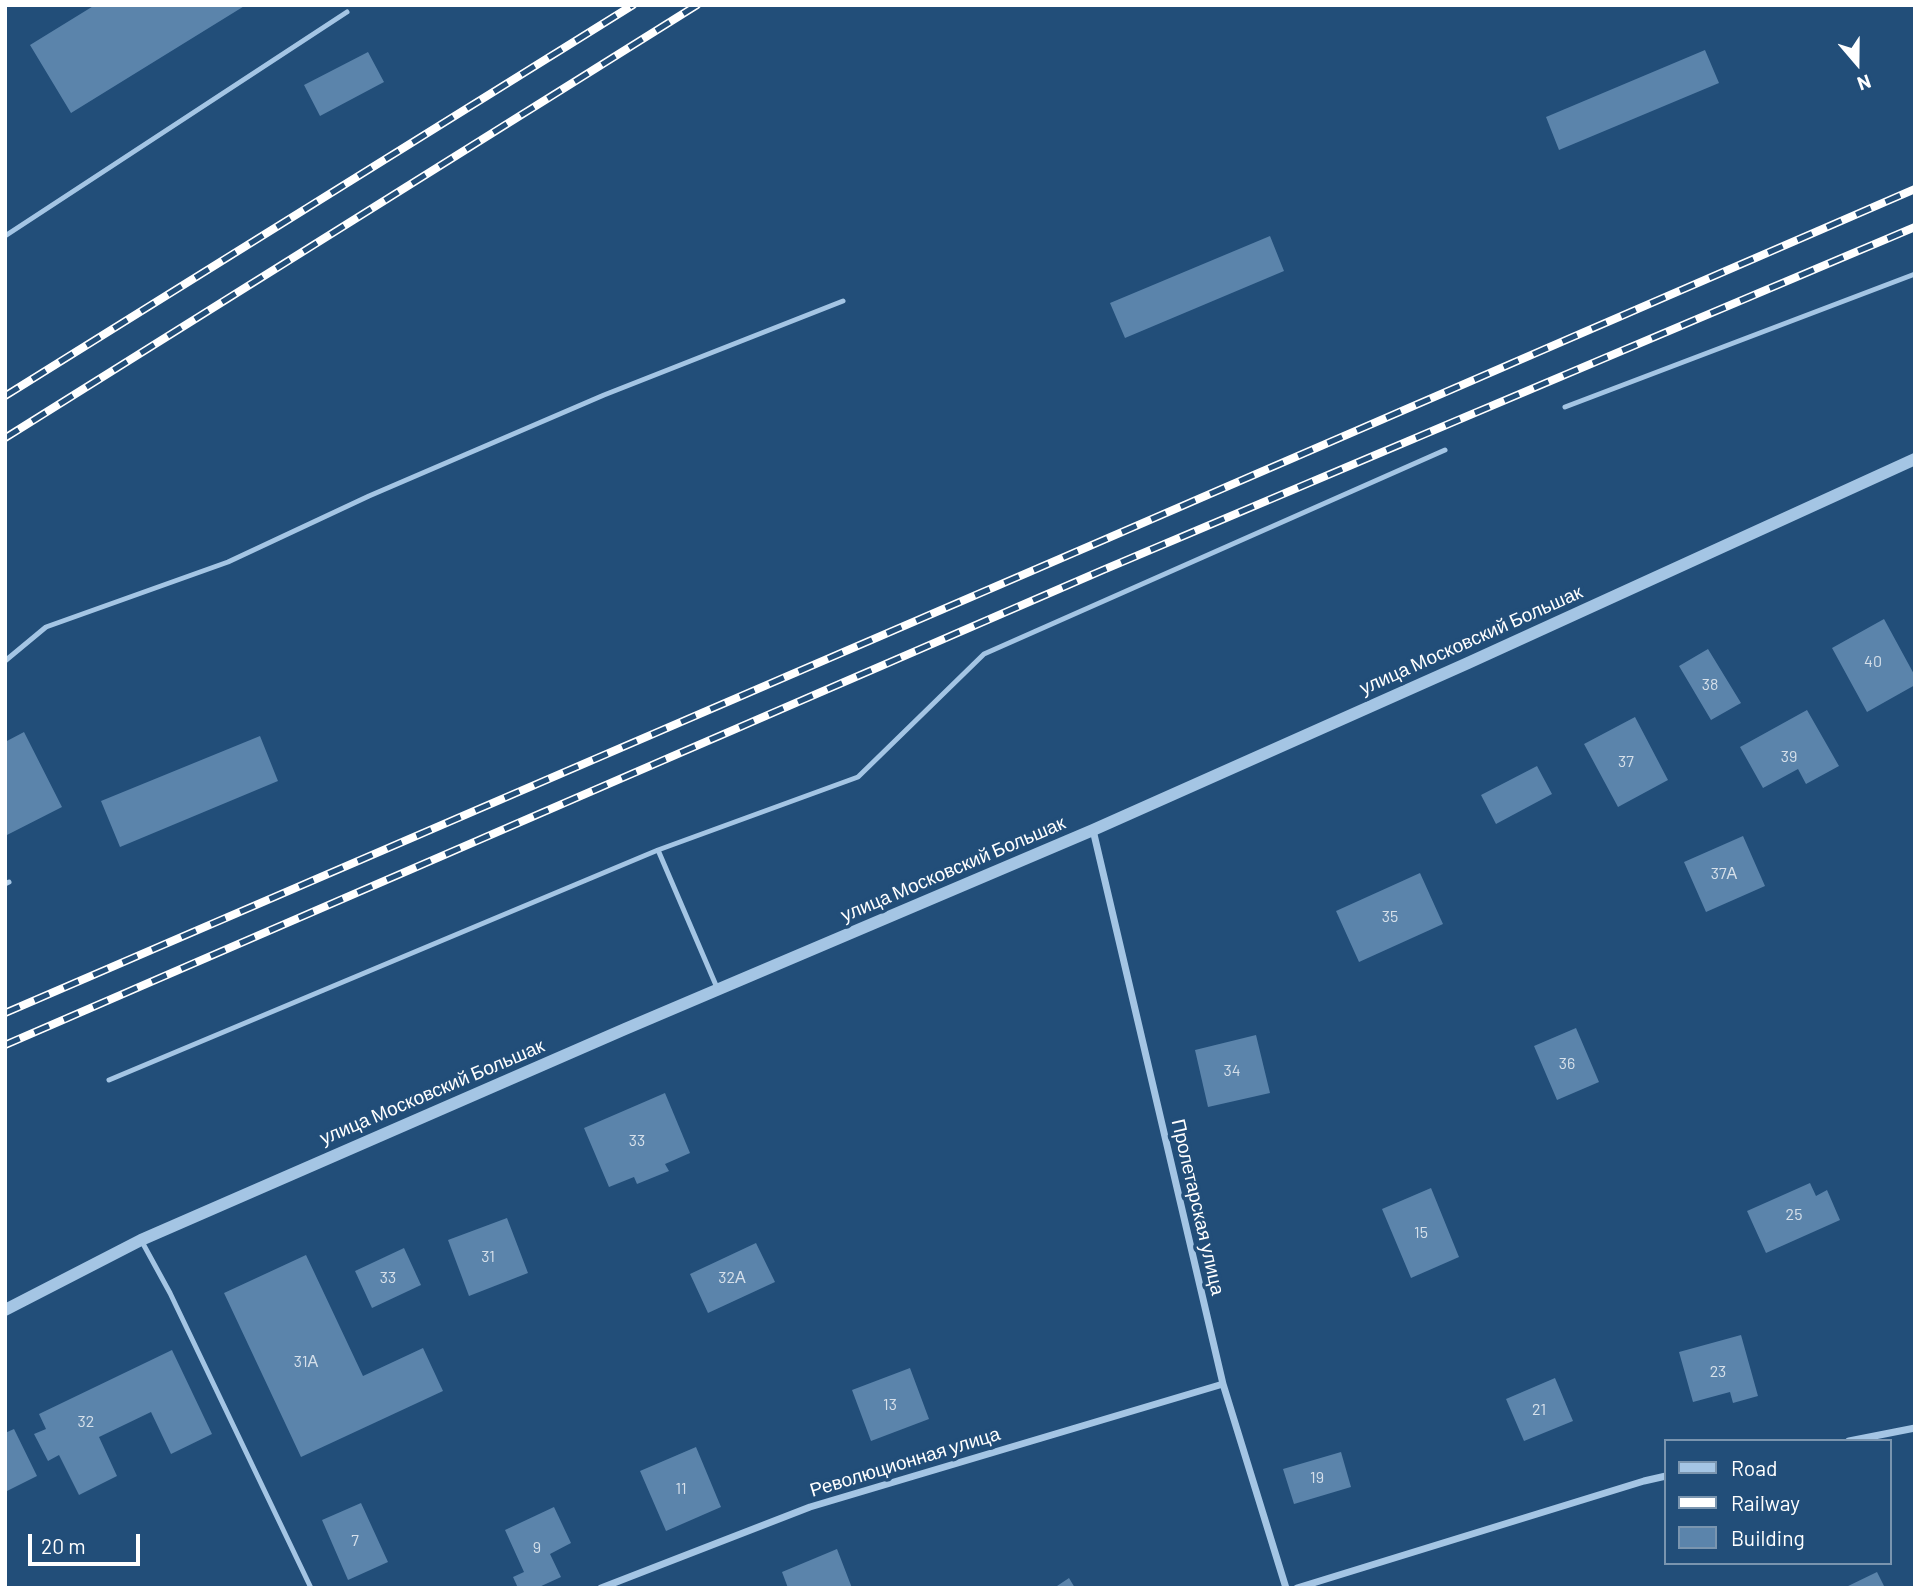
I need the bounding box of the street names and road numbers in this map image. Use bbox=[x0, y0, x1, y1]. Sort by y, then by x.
street label: улица Московский Большак bbox=[1356, 580, 1586, 700]
street label: улица Московский Большак bbox=[837, 811, 1069, 927]
street label: улица Московский Большак bbox=[316, 1034, 548, 1150]
street label: Пролетарская улица bbox=[1167, 1117, 1229, 1297]
street label: Революционная улица bbox=[807, 1422, 1003, 1502]

